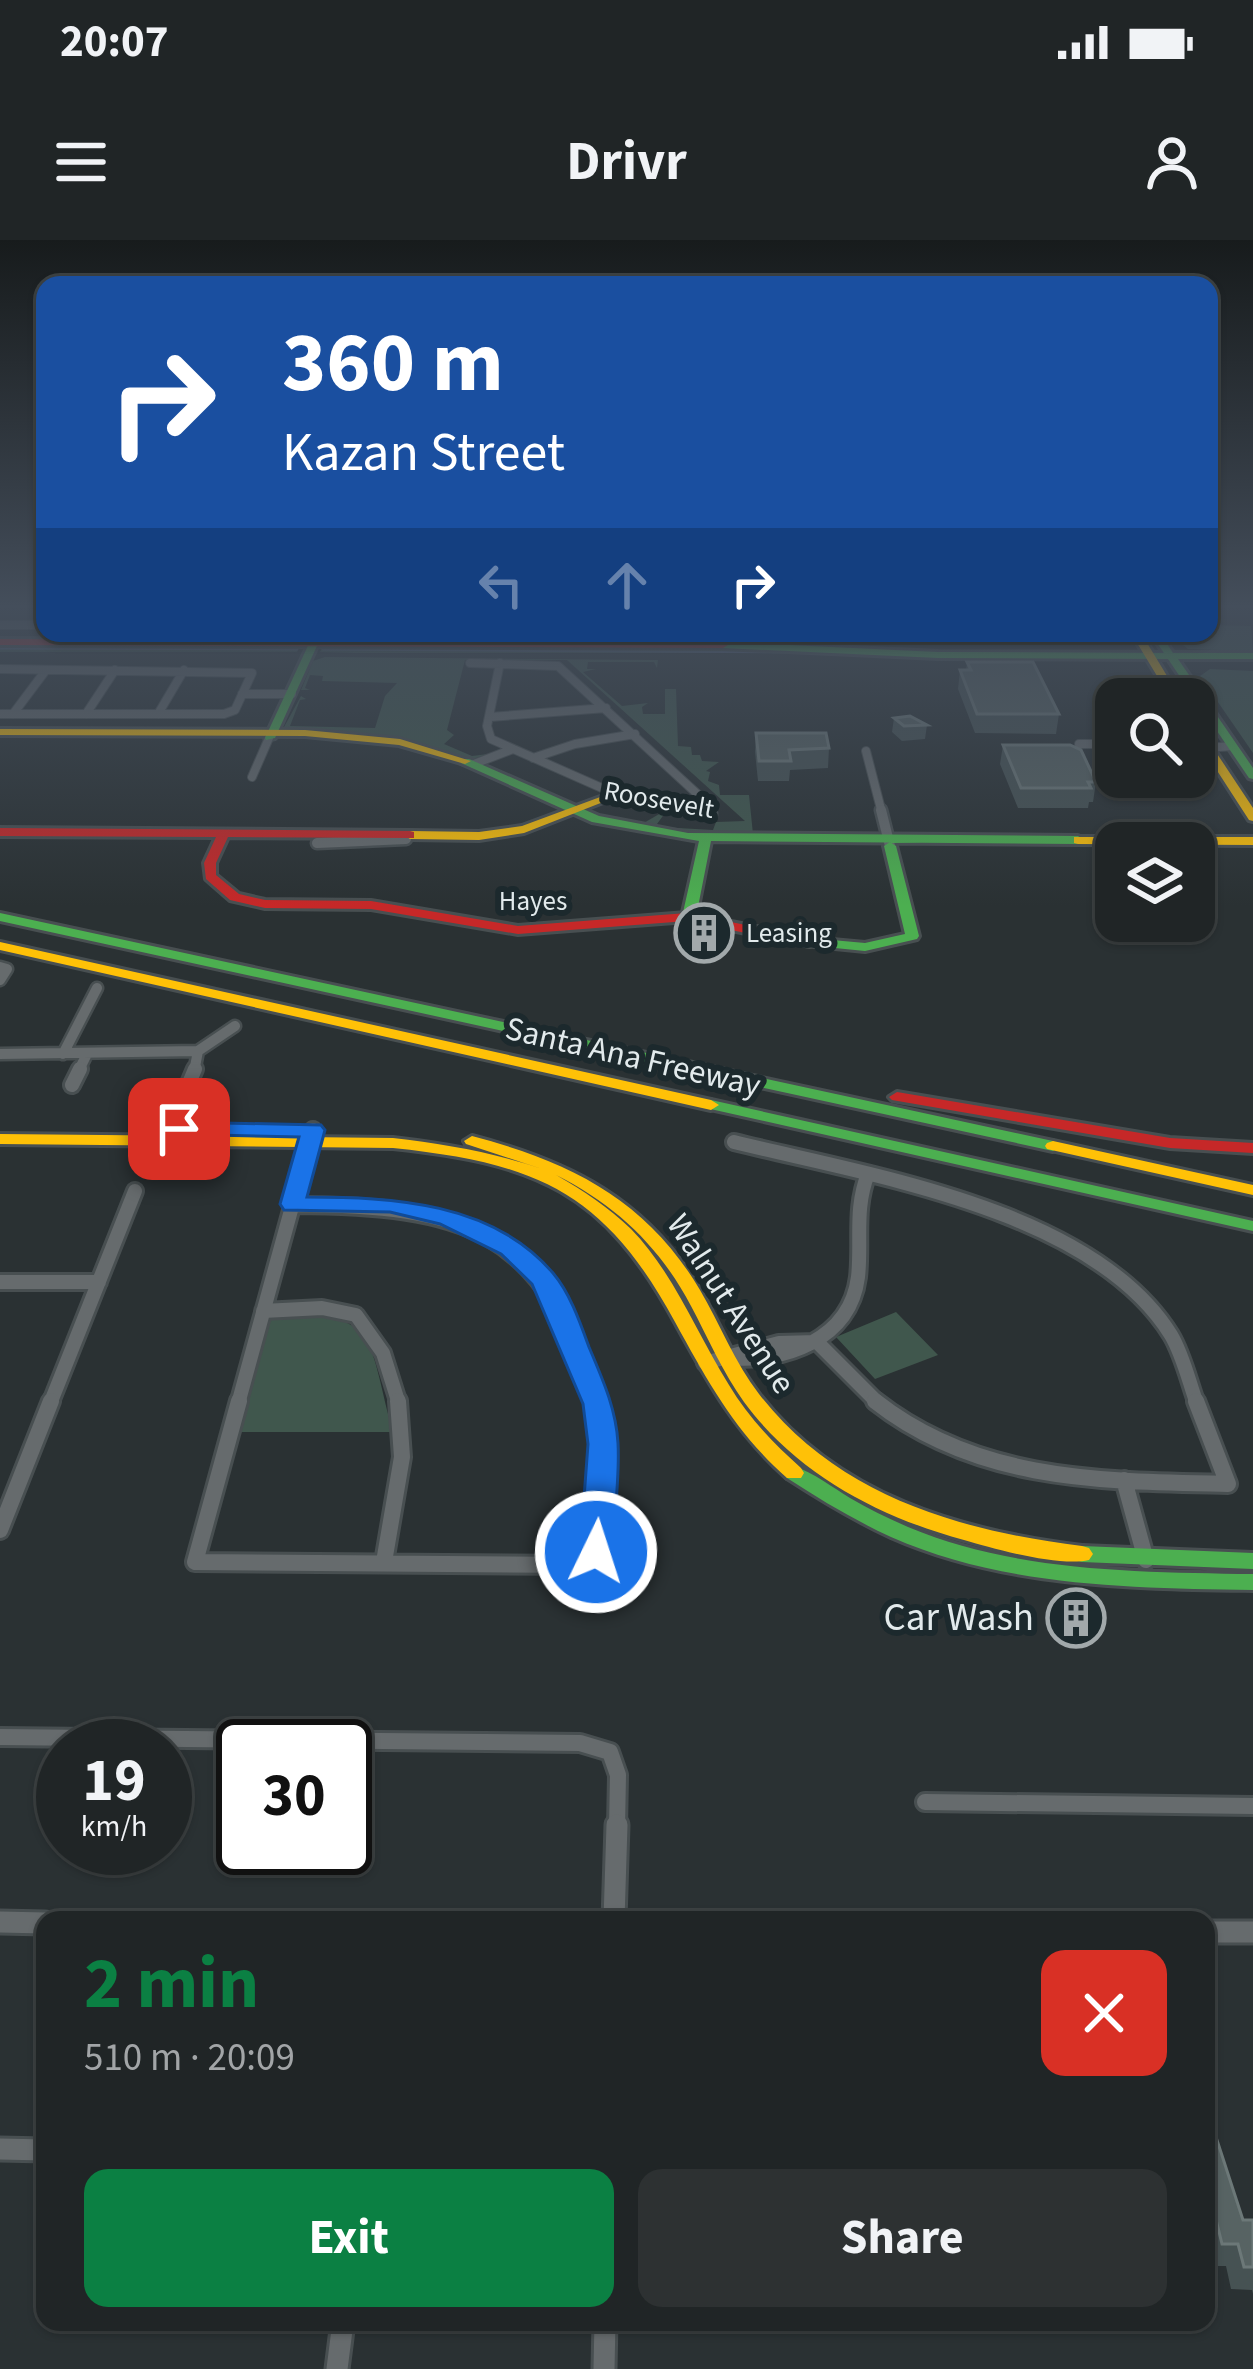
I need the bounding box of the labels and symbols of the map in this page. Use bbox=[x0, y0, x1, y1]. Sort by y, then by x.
street label: Roosevelt bbox=[601, 771, 717, 829]
street label: Hayes bbox=[499, 882, 567, 921]
building icon: Leasing bbox=[673, 902, 735, 964]
place label: Leasing bbox=[746, 914, 832, 953]
street label: Santa Ana Freeway bbox=[501, 1005, 766, 1109]
pin bbox=[128, 1078, 230, 1180]
street label: Walnut Avenue bbox=[655, 1205, 807, 1403]
position arrow bbox=[533, 1489, 659, 1615]
building icon: Car Wash bbox=[1045, 1587, 1107, 1649]
place label: Car Wash bbox=[884, 1590, 1034, 1646]
speed limit sign: 30 bbox=[216, 1719, 372, 1875]

